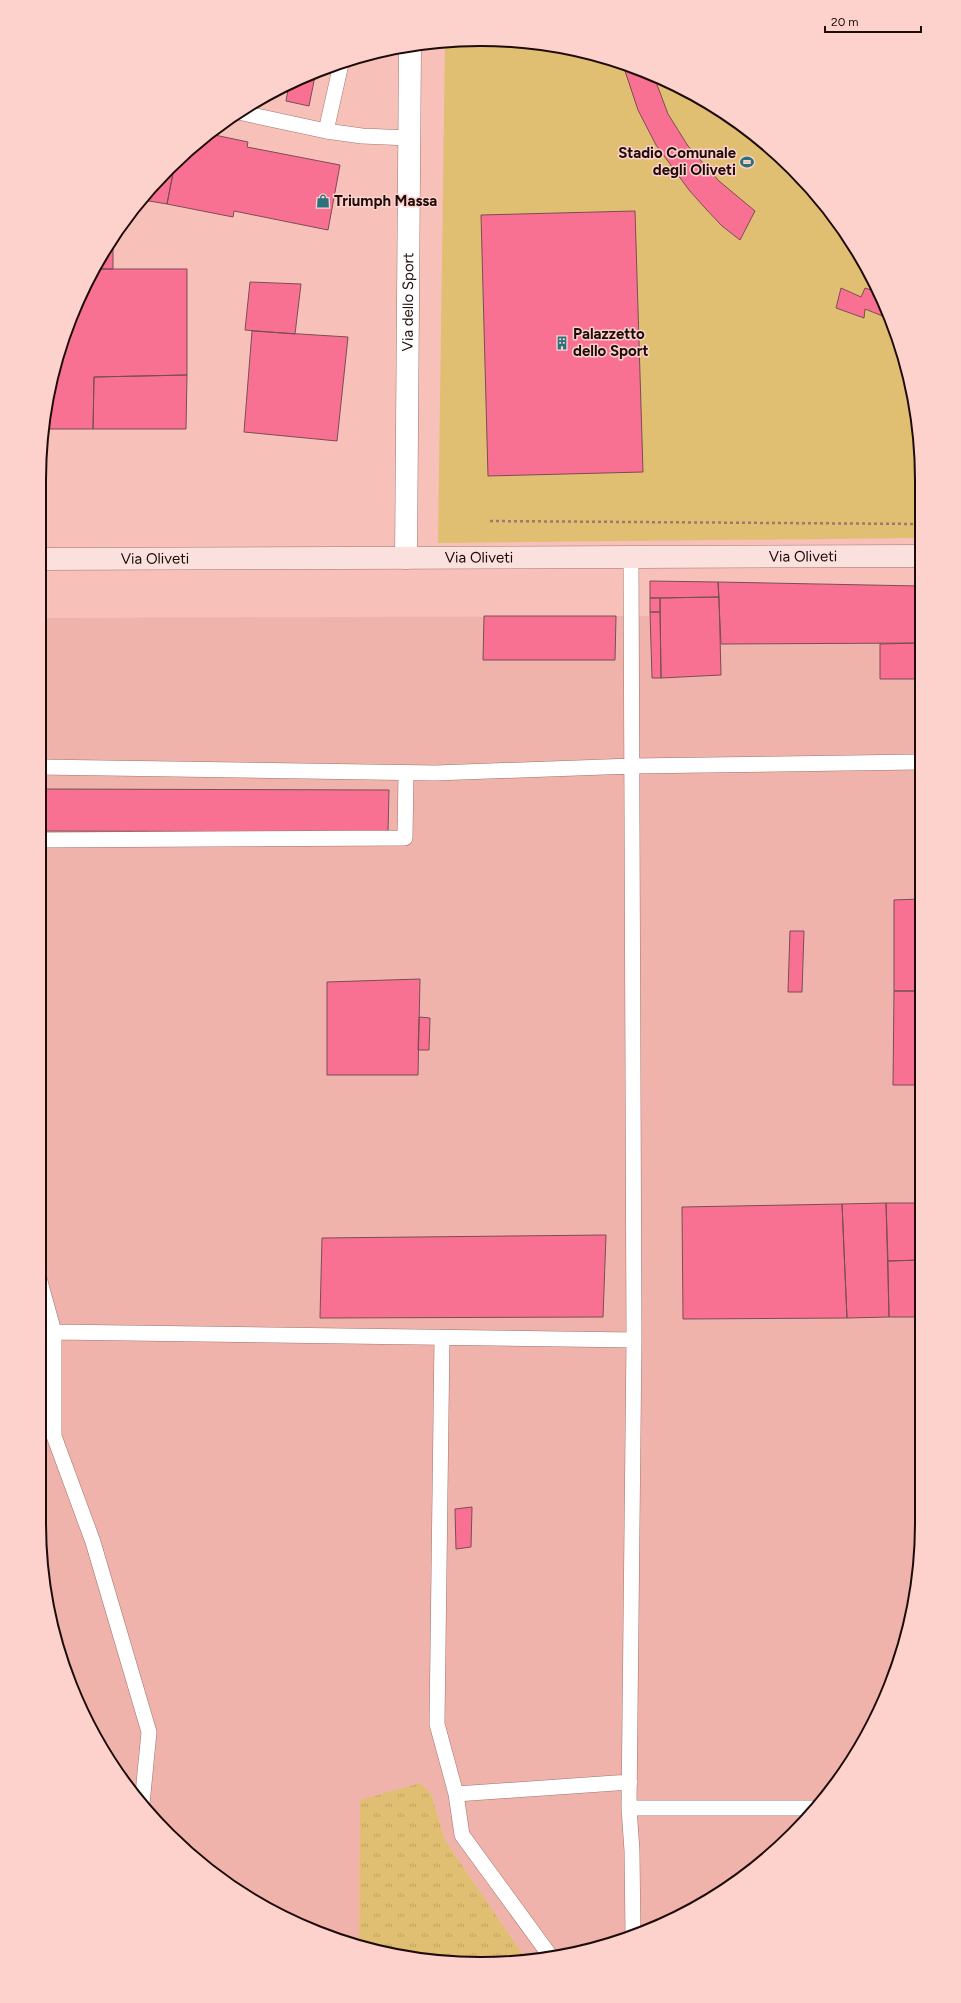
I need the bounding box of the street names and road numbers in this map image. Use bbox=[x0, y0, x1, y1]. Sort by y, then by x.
street label: Via dello Sport bbox=[399, 252, 417, 352]
street label: Via Oliveti bbox=[769, 547, 837, 566]
street label: Via Oliveti bbox=[445, 548, 513, 567]
street label: Via Oliveti bbox=[121, 549, 189, 568]

